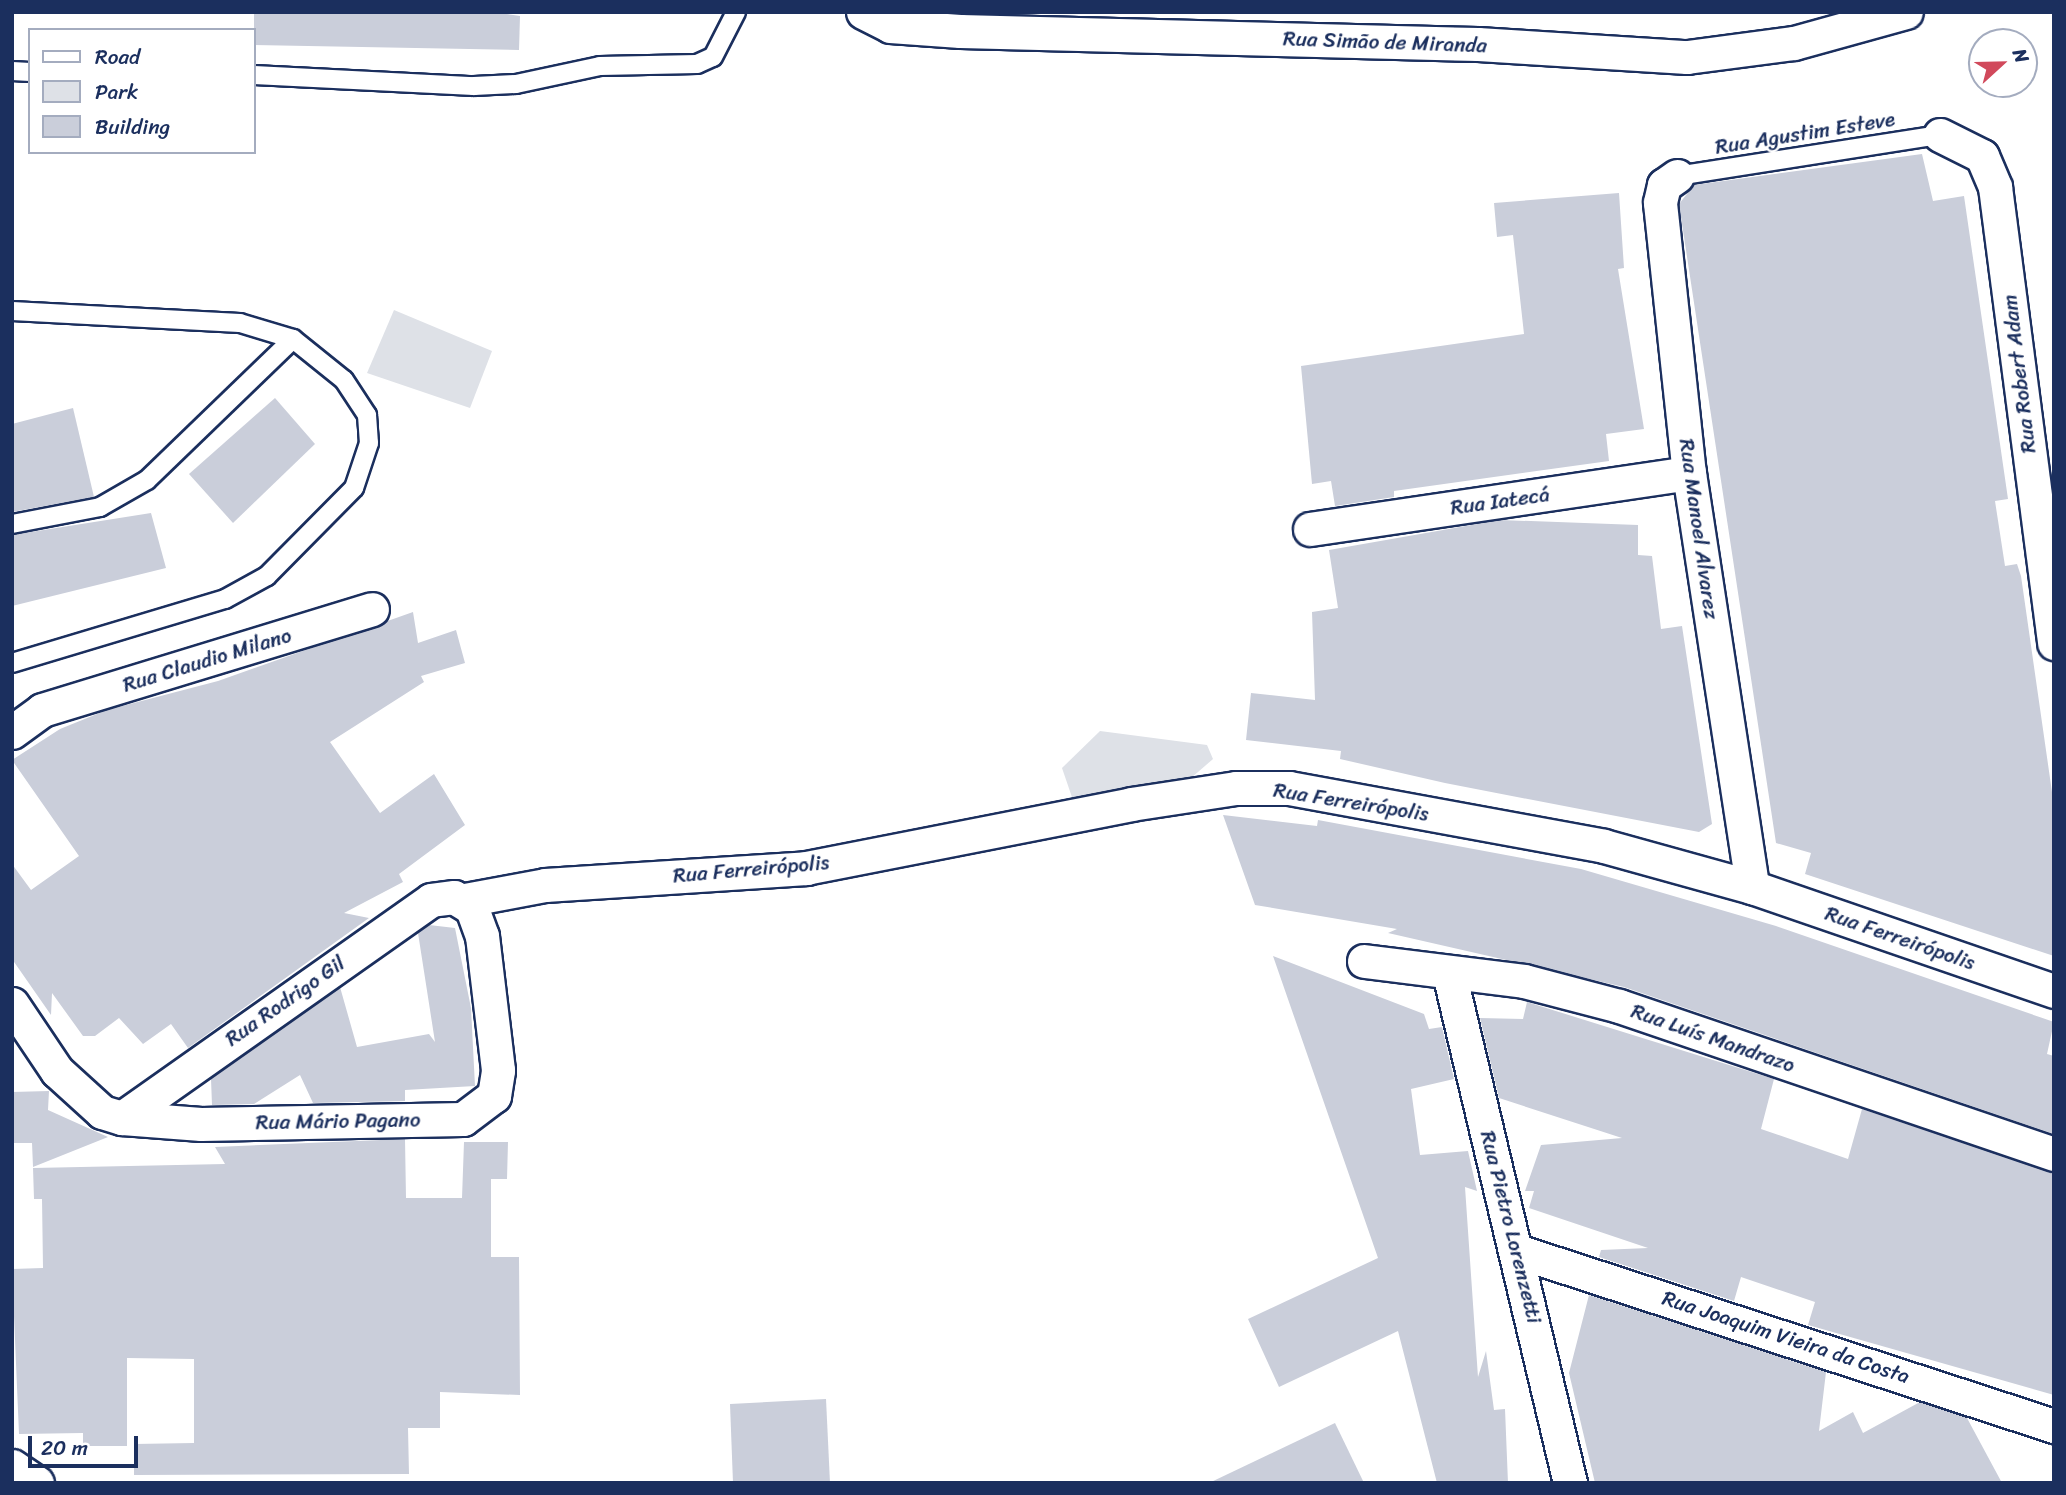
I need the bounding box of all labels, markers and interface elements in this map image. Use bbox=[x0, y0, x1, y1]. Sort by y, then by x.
street label: Rua Simão de Miranda bbox=[1283, 26, 1487, 58]
legend bbox=[28, 28, 256, 154]
north arrow bbox=[1968, 28, 2038, 98]
text: Road bbox=[95, 38, 140, 76]
text: N bbox=[2003, 43, 2039, 68]
text: Park bbox=[95, 73, 138, 111]
street label: Rua Agustim Esteve bbox=[1713, 106, 1897, 160]
text: Building bbox=[95, 108, 170, 146]
street label: Rua Robert Adam bbox=[1997, 293, 2041, 455]
street label: Rua Manoel Alvarez bbox=[1674, 438, 1724, 620]
street label: Rua Iatecá bbox=[1449, 482, 1551, 520]
street label: Rua Claudio Milano bbox=[120, 622, 294, 698]
street label: Rua Ferreirópolis bbox=[1271, 777, 1431, 827]
street label: Rua Ferreirópolis bbox=[671, 850, 831, 888]
street label: Rua Ferreirópolis bbox=[1821, 900, 1979, 976]
street label: Rua Rodrigo Gil bbox=[220, 950, 350, 1052]
street label: Rua Luís Mandrazo bbox=[1628, 998, 1798, 1078]
street label: Rua Mário Pagano bbox=[256, 1107, 420, 1135]
street label: Rua Pietro Lorenzetti bbox=[1475, 1128, 1547, 1326]
street label: Rua Joaquim Vieira da Costa bbox=[1659, 1285, 1913, 1389]
scale bar bbox=[32, 1422, 142, 1466]
text: 20 m bbox=[41, 1429, 88, 1467]

